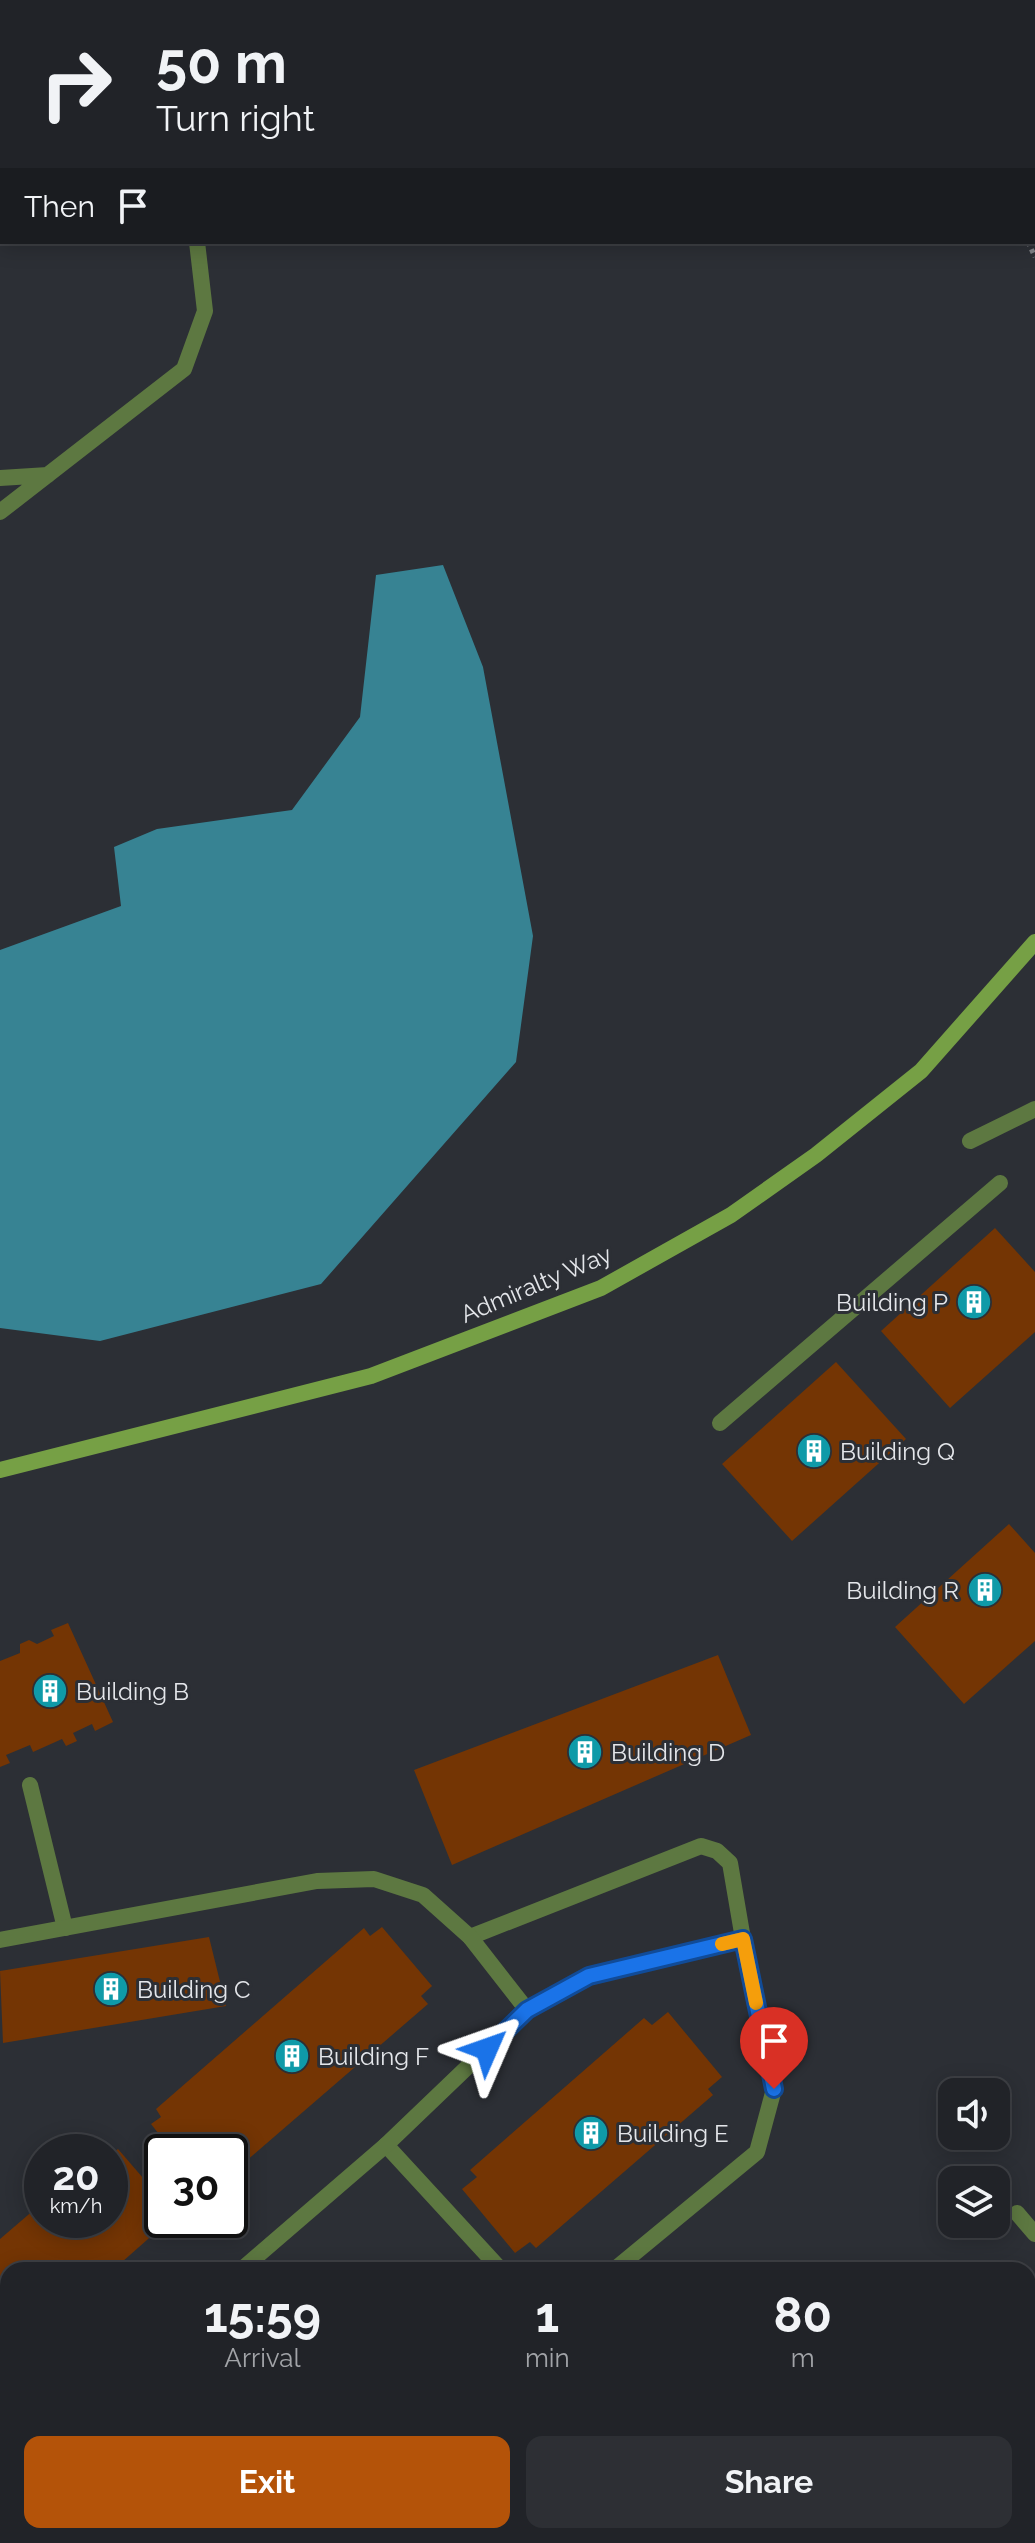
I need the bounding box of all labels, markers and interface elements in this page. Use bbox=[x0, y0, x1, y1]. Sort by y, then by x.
text: 50 m bbox=[156, 30, 287, 96]
icon: right bbox=[24, 32, 128, 136]
text: Turn right bbox=[156, 97, 315, 139]
icon: arrive bbox=[111, 184, 155, 228]
text: Then bbox=[24, 189, 95, 224]
street label: Admiralty Way bbox=[456, 1239, 616, 1329]
building icon: Building P bbox=[955, 1283, 993, 1321]
place label: Building P bbox=[836, 1288, 948, 1317]
building icon: Building Q bbox=[795, 1432, 833, 1470]
place label: Building Q bbox=[840, 1437, 955, 1466]
building icon: Building R bbox=[966, 1571, 1004, 1609]
place label: Building R bbox=[846, 1576, 959, 1605]
building icon: Building B bbox=[31, 1672, 69, 1710]
place label: Building B bbox=[76, 1677, 189, 1706]
building icon: Building D bbox=[566, 1733, 604, 1771]
place label: Building D bbox=[611, 1738, 725, 1767]
building icon: Building C bbox=[92, 1970, 130, 2008]
place label: Building C bbox=[137, 1975, 251, 2004]
position arrow bbox=[445, 2007, 529, 2091]
pin bbox=[740, 2007, 808, 2089]
icon: arrive bbox=[752, 2019, 796, 2063]
building icon: Building F bbox=[273, 2037, 311, 2075]
place label: Building F bbox=[318, 2042, 429, 2071]
map controls bbox=[938, 2078, 1010, 2238]
button: sound bbox=[938, 2078, 1010, 2150]
building icon: Building E bbox=[572, 2114, 610, 2152]
place label: Building E bbox=[617, 2119, 729, 2148]
speed limit sign: 30 bbox=[144, 2134, 248, 2238]
text: 20 bbox=[52, 2152, 100, 2199]
button: layers bbox=[938, 2166, 1010, 2238]
text: km/h bbox=[50, 2194, 102, 2218]
text: 15:59 bbox=[204, 2287, 321, 2343]
text: 1 bbox=[535, 2287, 559, 2343]
text: 80 bbox=[774, 2287, 832, 2343]
text: Arrival bbox=[224, 2343, 301, 2373]
text: min bbox=[525, 2343, 570, 2373]
text: m bbox=[791, 2343, 815, 2373]
button: Exit bbox=[24, 2436, 510, 2528]
button: Share bbox=[526, 2436, 1012, 2528]

